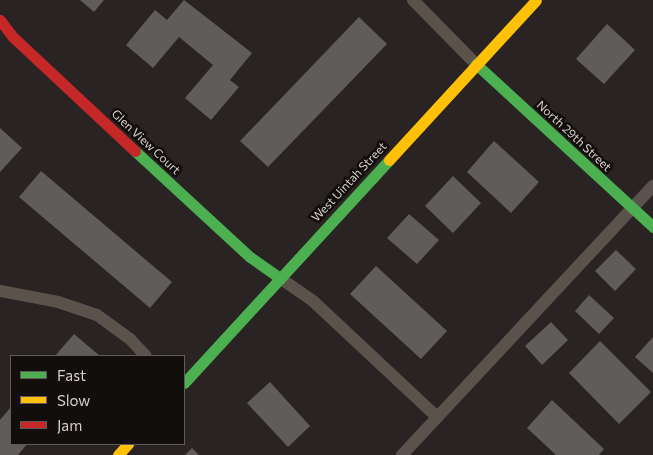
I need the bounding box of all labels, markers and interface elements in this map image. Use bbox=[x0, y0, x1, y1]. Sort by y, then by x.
street label: North 29th Street bbox=[534, 98, 614, 174]
street label: Glen View Court bbox=[109, 107, 183, 177]
street label: West Uintah Street bbox=[308, 139, 390, 225]
legend bbox=[10, 355, 185, 445]
text: Fast bbox=[57, 366, 86, 384]
text: Slow bbox=[57, 391, 90, 409]
text: Jam bbox=[57, 416, 82, 434]

